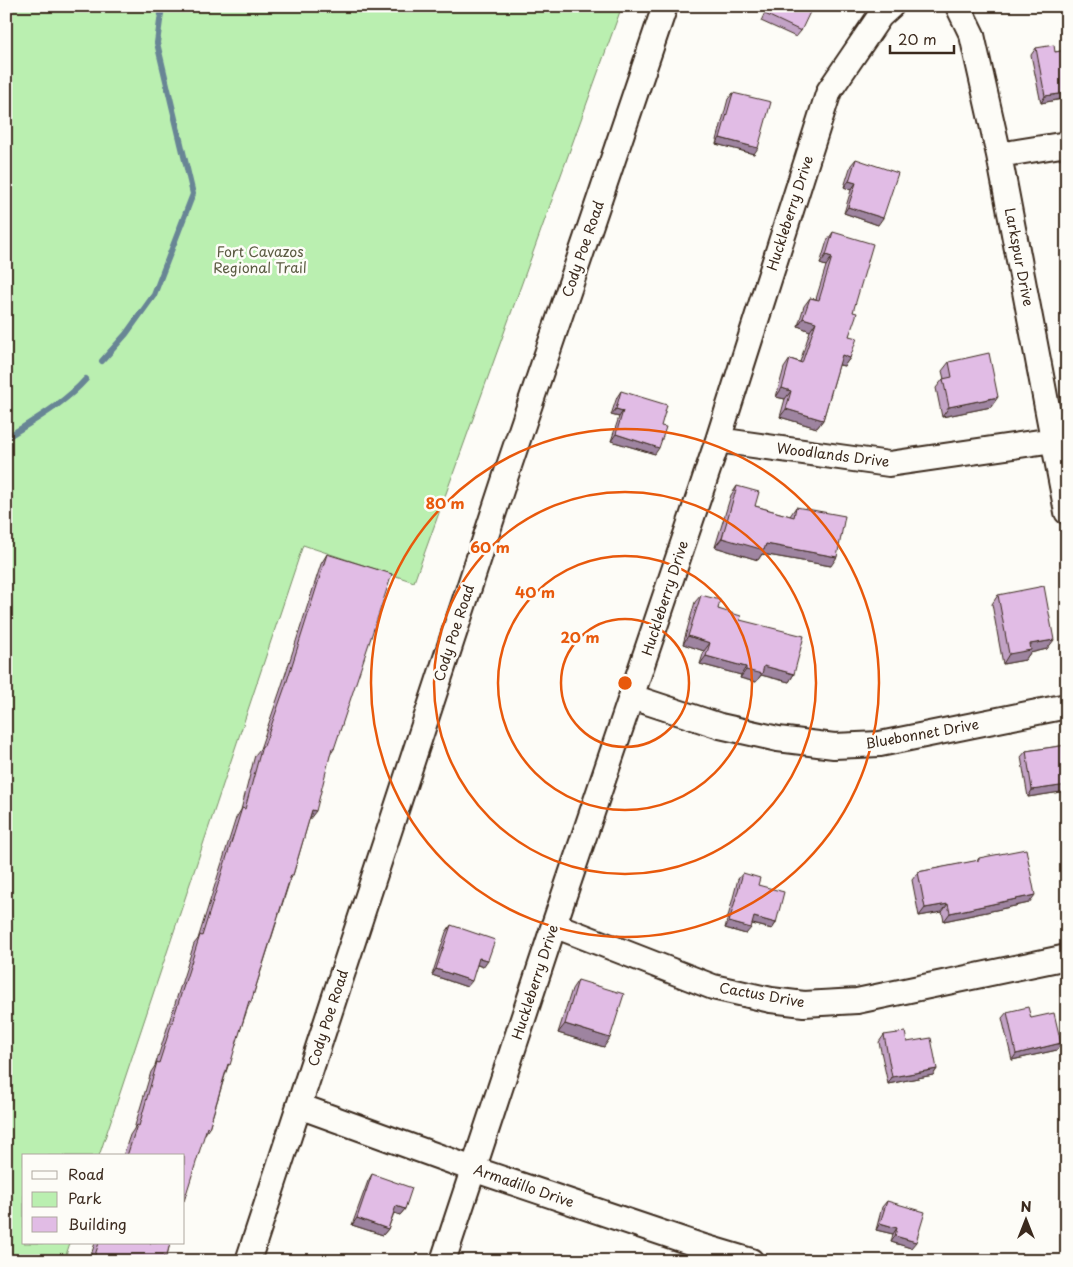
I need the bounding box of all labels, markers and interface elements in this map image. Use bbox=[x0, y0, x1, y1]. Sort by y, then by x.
scale bar bbox=[890, 22, 954, 54]
text: 20 m bbox=[898, 27, 937, 50]
street label: Huckleberry Drive bbox=[761, 152, 818, 273]
street label: Cody Poe Road bbox=[556, 198, 609, 300]
street label: Larkspur Drive bbox=[1000, 206, 1039, 308]
park label: Fort Cavazos Regional Trail bbox=[213, 241, 307, 278]
street label: Woodlands Drive bbox=[775, 437, 891, 472]
text: 80 m bbox=[425, 491, 465, 514]
text: 60 m bbox=[470, 535, 510, 558]
street label: Huckleberry Drive bbox=[636, 537, 693, 658]
text: 40 m bbox=[515, 580, 555, 603]
street label: Cody Poe Road bbox=[428, 582, 479, 684]
text: 20 m bbox=[561, 625, 599, 648]
centre of rings bbox=[616, 674, 634, 692]
street label: Bluebonnet Drive bbox=[863, 713, 980, 754]
street label: Huckleberry Drive bbox=[506, 921, 563, 1042]
street label: Cody Poe Road bbox=[302, 967, 353, 1069]
street label: Cactus Drive bbox=[718, 977, 806, 1012]
legend bbox=[22, 1154, 185, 1244]
street label: Armadillo Drive bbox=[471, 1159, 577, 1213]
text: Road bbox=[68, 1162, 104, 1185]
text: Park bbox=[68, 1186, 102, 1209]
north arrow bbox=[1000, 1194, 1050, 1244]
text: N bbox=[1020, 1196, 1032, 1217]
text: Building bbox=[68, 1212, 127, 1235]

